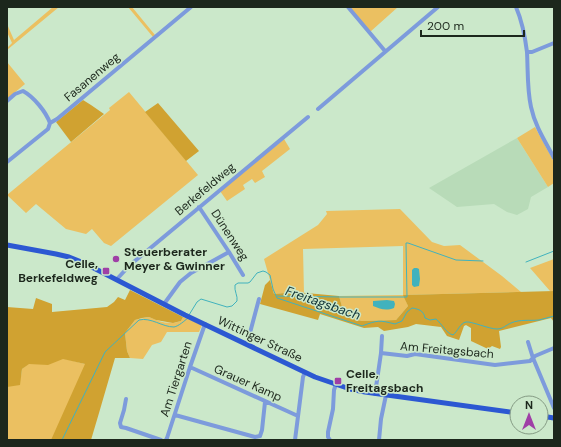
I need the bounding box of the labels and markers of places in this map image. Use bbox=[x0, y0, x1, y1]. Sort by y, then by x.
place label: Steuerberater Meyer & Gwinner bbox=[124, 244, 225, 274]
marker: Steuerberater Meyer & Gwinner bbox=[111, 254, 121, 264]
place label: Celle, Berkefeldweg bbox=[18, 256, 98, 286]
marker: Celle, Berkefeldweg bbox=[101, 266, 111, 276]
place label: Celle, Freitagsbach bbox=[346, 366, 423, 396]
marker: Celle, Freitagsbach bbox=[333, 376, 343, 386]

